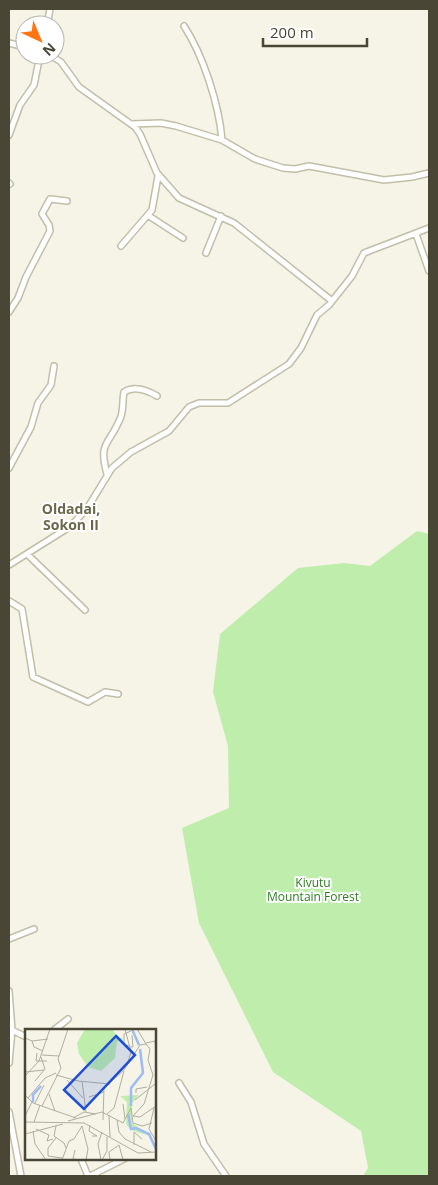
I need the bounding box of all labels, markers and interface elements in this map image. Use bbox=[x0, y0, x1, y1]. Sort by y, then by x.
north arrow bbox=[15, 15, 65, 65]
scale bar bbox=[263, 15, 367, 47]
text: 200 m bbox=[270, 22, 314, 42]
text: N bbox=[39, 39, 60, 61]
district label: Oldadai, Sokon II bbox=[42, 499, 100, 534]
park label: Kivutu Mountain Forest bbox=[267, 874, 359, 905]
inset map bbox=[25, 1029, 156, 1160]

